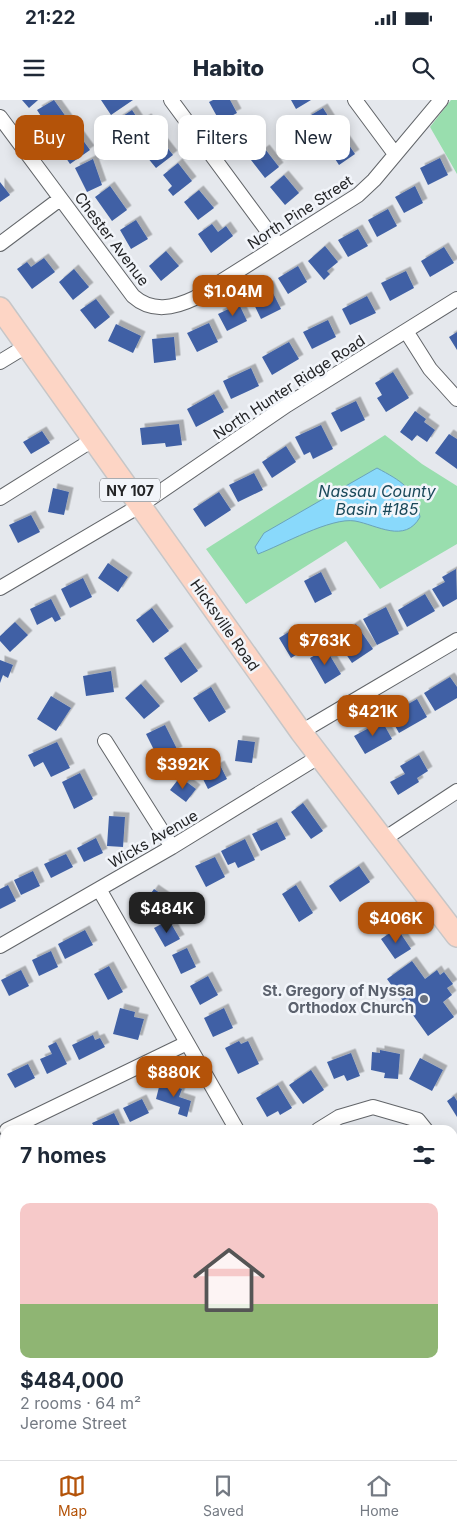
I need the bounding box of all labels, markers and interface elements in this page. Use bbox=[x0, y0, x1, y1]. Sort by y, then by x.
text: 21:22 bbox=[25, 6, 75, 29]
icon: menu bbox=[20, 54, 48, 82]
icon: search bbox=[409, 54, 437, 82]
text: Habito bbox=[193, 55, 264, 81]
chip: Buy bbox=[15, 115, 84, 160]
chip: Rent bbox=[94, 115, 168, 160]
chip: Filters bbox=[178, 115, 266, 160]
chip: New bbox=[276, 115, 350, 160]
street label: North Pine Street bbox=[244, 171, 356, 253]
street label: Chester Avenue bbox=[71, 188, 153, 290]
pin: $1.04M bbox=[192, 274, 274, 317]
text: $1.04M bbox=[204, 281, 262, 301]
street label: North Hunter Ridge Road bbox=[209, 331, 369, 443]
road number: NY 107 bbox=[100, 478, 160, 502]
water label: Nassau County Basin #185 bbox=[318, 481, 437, 519]
street label: Hicksville Road bbox=[186, 575, 264, 675]
pin: $763K bbox=[290, 624, 360, 666]
text: $763K bbox=[299, 630, 351, 650]
pin: $421K bbox=[338, 694, 408, 737]
text: $421K bbox=[348, 701, 398, 721]
pin: $392K bbox=[148, 748, 218, 790]
text: $392K bbox=[157, 754, 209, 774]
street label: Wicks Avenue bbox=[105, 806, 201, 872]
pin: $484K bbox=[132, 892, 202, 934]
text: $484K bbox=[140, 898, 194, 918]
pin: $406K bbox=[361, 902, 431, 944]
text: $406K bbox=[369, 908, 423, 928]
place label: St. Gregory of Nyssa Orthodox Church bbox=[262, 981, 414, 1017]
marker: St. Gregory of Nyssa Orthodox Church bbox=[418, 993, 430, 1005]
pin: $880K bbox=[139, 1056, 209, 1098]
text: $880K bbox=[147, 1062, 201, 1082]
icon: filters bbox=[410, 1141, 438, 1169]
text: 7 homes bbox=[20, 1143, 107, 1168]
icon: home bbox=[184, 1235, 274, 1325]
text: $484,000 bbox=[20, 1368, 124, 1393]
text: 2 rooms · 64 m² bbox=[20, 1393, 141, 1413]
text: Jerome Street bbox=[20, 1413, 127, 1433]
tab: Map bbox=[58, 1472, 87, 1519]
tab: Saved bbox=[203, 1472, 244, 1519]
tab: Home bbox=[360, 1472, 399, 1519]

